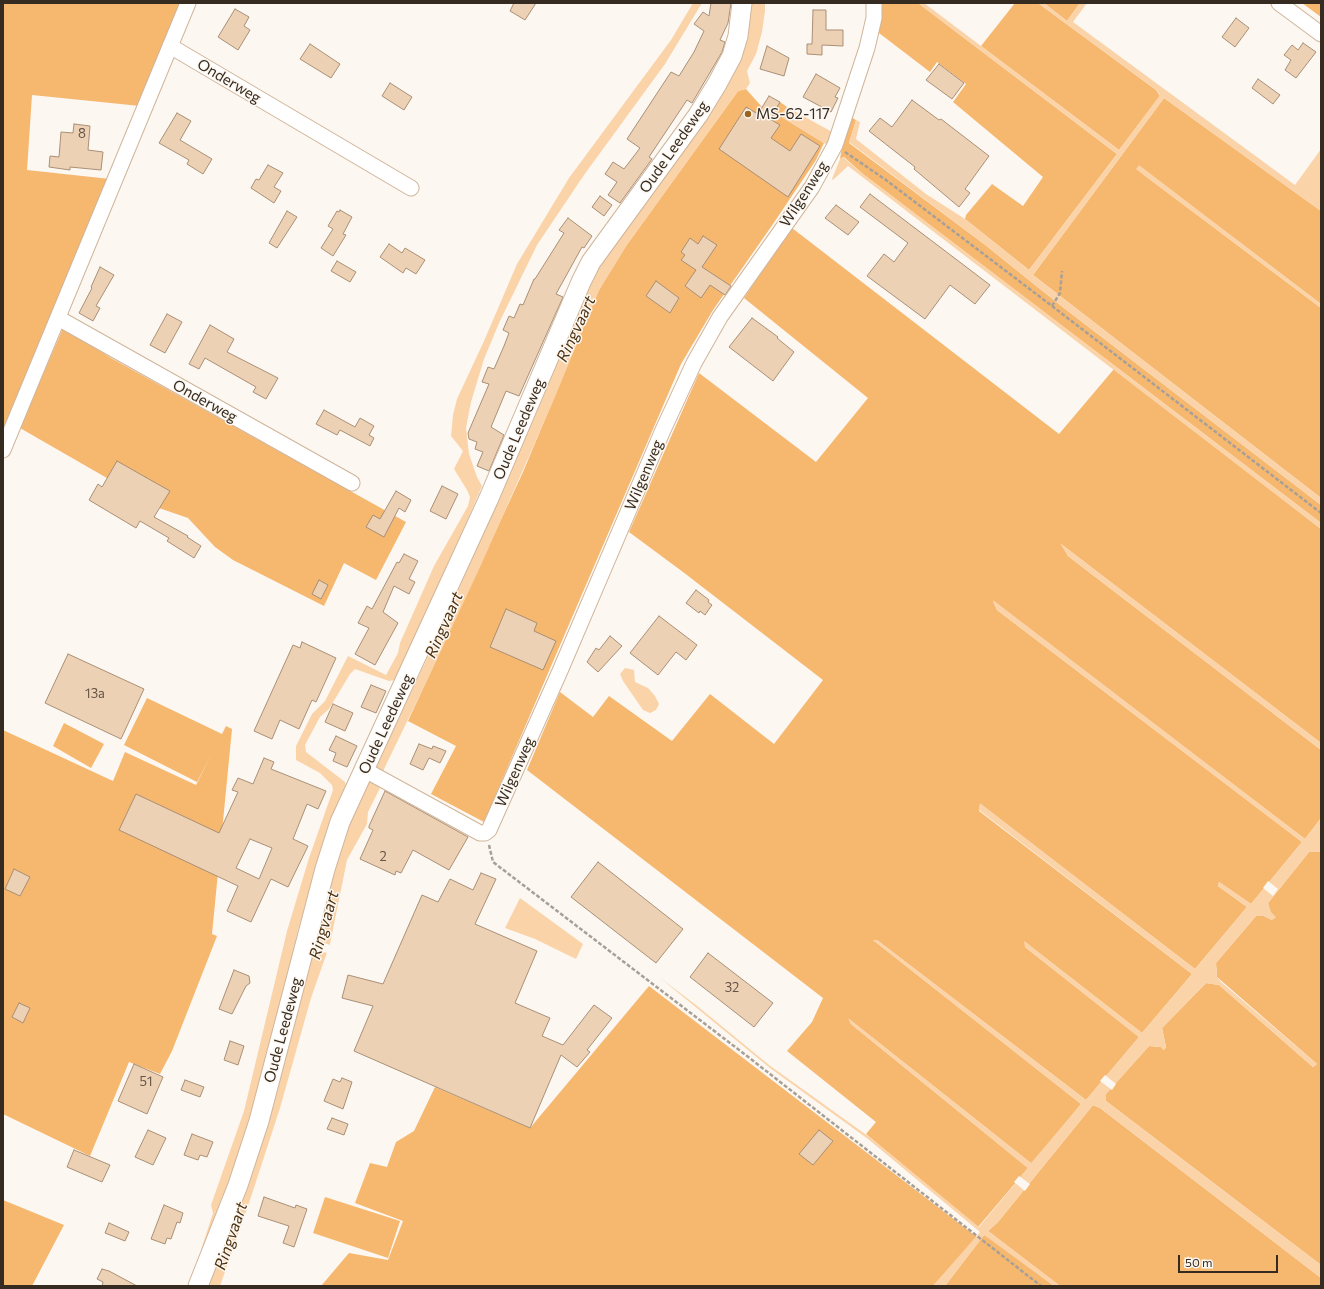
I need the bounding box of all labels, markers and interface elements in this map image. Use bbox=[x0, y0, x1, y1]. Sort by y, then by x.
street label: Onderweg bbox=[194, 55, 264, 107]
street label: Oude Leedeweg bbox=[635, 97, 713, 197]
place label: MS-62-117 bbox=[756, 105, 830, 123]
marker: MS-62-117 bbox=[743, 109, 753, 119]
house number: 8 bbox=[78, 126, 86, 142]
street label: Wilgenweg bbox=[776, 158, 832, 230]
water label: Ringvaart bbox=[552, 293, 600, 365]
street label: Oude Leedeweg bbox=[489, 375, 549, 483]
street label: Onderweg bbox=[169, 376, 241, 426]
street label: Wilgenweg bbox=[621, 437, 667, 513]
water label: Ringvaart bbox=[421, 589, 467, 661]
street label: Oude Leedeweg bbox=[355, 671, 417, 777]
house number: 13a bbox=[85, 686, 105, 702]
street label: Wilgenweg bbox=[492, 734, 538, 810]
house number: 2 bbox=[379, 849, 387, 865]
water label: Ringvaart bbox=[305, 889, 343, 961]
street label: Oude Leedeweg bbox=[260, 975, 306, 1085]
house number: 32 bbox=[725, 980, 739, 996]
house number: 51 bbox=[139, 1074, 153, 1090]
water label: Ringvaart bbox=[210, 1200, 252, 1272]
scale bar bbox=[1180, 1247, 1280, 1273]
text: 50 m bbox=[1185, 1255, 1213, 1269]

